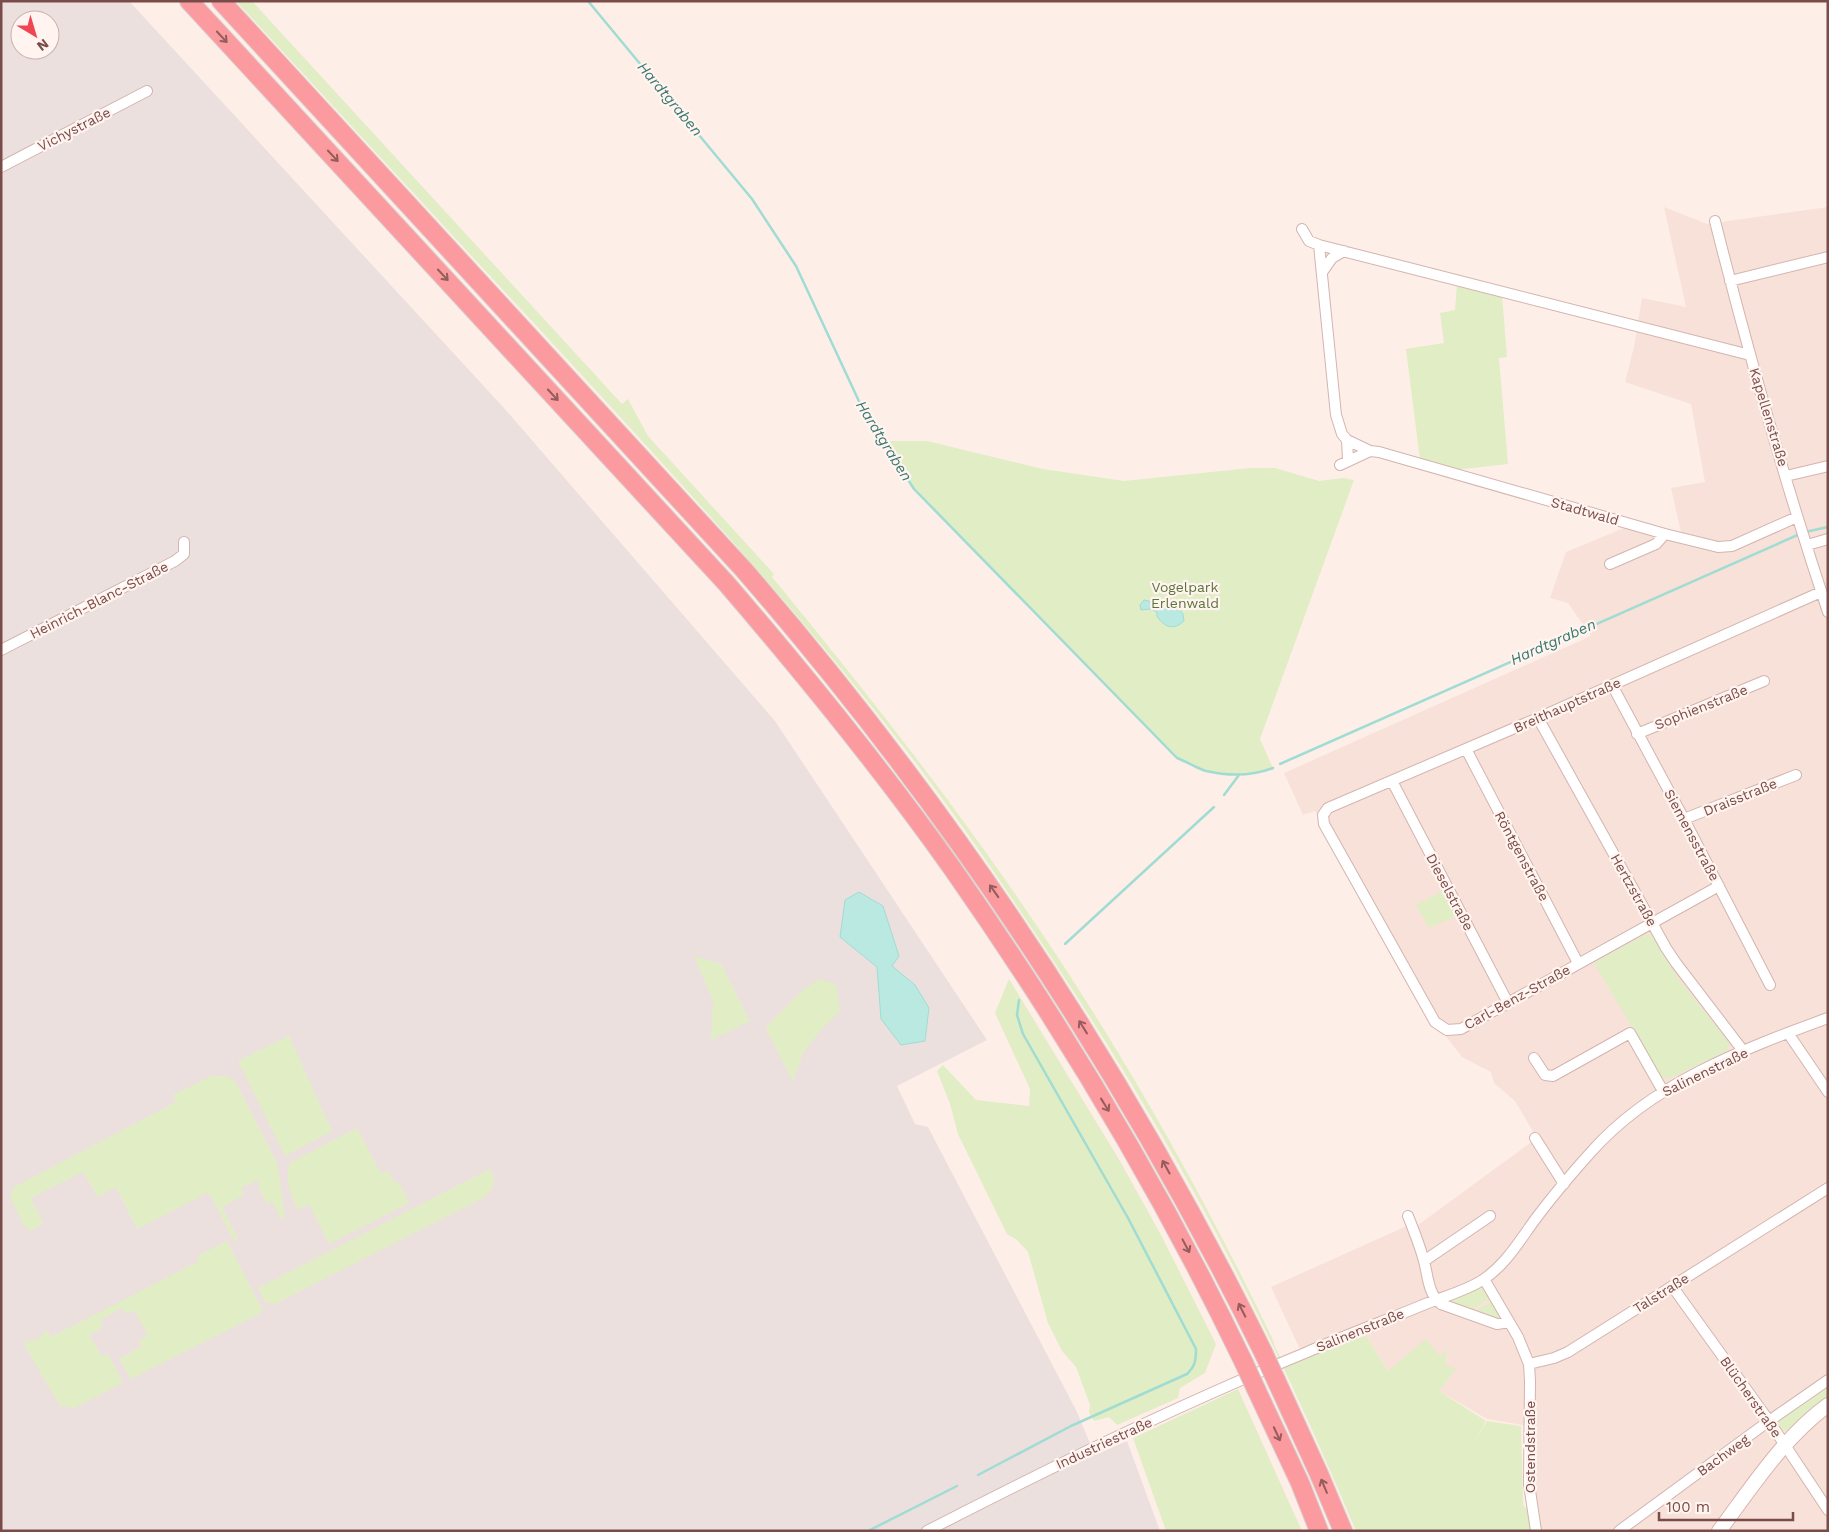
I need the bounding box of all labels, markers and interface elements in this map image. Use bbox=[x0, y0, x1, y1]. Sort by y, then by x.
north arrow bbox=[10, 10, 60, 60]
one-way arrow bbox=[216, 31, 228, 44]
text: N bbox=[34, 36, 52, 55]
water label: Hardtgraben bbox=[634, 58, 706, 140]
street label: Vichystraße bbox=[35, 104, 113, 154]
one-way arrow bbox=[327, 150, 338, 163]
one-way arrow bbox=[437, 269, 449, 282]
street label: Kapellenstraße bbox=[1746, 366, 1792, 468]
one-way arrow bbox=[547, 388, 559, 401]
water label: Hardtgraben bbox=[852, 397, 916, 485]
street label: Stadtwald bbox=[1549, 494, 1621, 528]
street label: Heinrich-Blanc-Straße bbox=[27, 558, 171, 642]
park label: Vogelpark Erlenwald bbox=[1151, 579, 1219, 611]
water label: Hardtgraben bbox=[1508, 615, 1598, 669]
street label: Breithauptstraße bbox=[1511, 674, 1623, 736]
street label: Sophienstraße bbox=[1652, 681, 1750, 733]
street label: Draisstraße bbox=[1701, 775, 1779, 819]
street label: Siemensstraße bbox=[1661, 786, 1723, 884]
street label: Röntgenstraße bbox=[1492, 808, 1552, 904]
street label: Dieselstraße bbox=[1423, 851, 1477, 933]
street label: Hertzstraße bbox=[1608, 851, 1660, 929]
one-way arrow bbox=[989, 884, 999, 898]
street label: Carl-Benz-Straße bbox=[1461, 961, 1573, 1033]
one-way arrow bbox=[1078, 1020, 1088, 1034]
street label: Salinenstraße bbox=[1659, 1044, 1751, 1100]
one-way arrow bbox=[1101, 1097, 1111, 1111]
one-way arrow bbox=[1161, 1159, 1171, 1174]
one-way arrow bbox=[1182, 1238, 1191, 1253]
street label: Talstraße bbox=[1630, 1270, 1692, 1316]
one-way arrow bbox=[1237, 1303, 1246, 1318]
street label: Salinenstraße bbox=[1314, 1305, 1406, 1355]
street label: Blücherstraße bbox=[1717, 1353, 1785, 1441]
street label: Ostendstraße bbox=[1522, 1401, 1538, 1493]
street label: Industriestraße bbox=[1053, 1414, 1155, 1472]
one-way arrow bbox=[1272, 1426, 1282, 1441]
street label: Bachweg bbox=[1694, 1430, 1753, 1479]
one-way arrow bbox=[1319, 1479, 1329, 1494]
scale bar bbox=[1659, 1490, 1793, 1522]
text: 100 m bbox=[1666, 1498, 1710, 1516]

